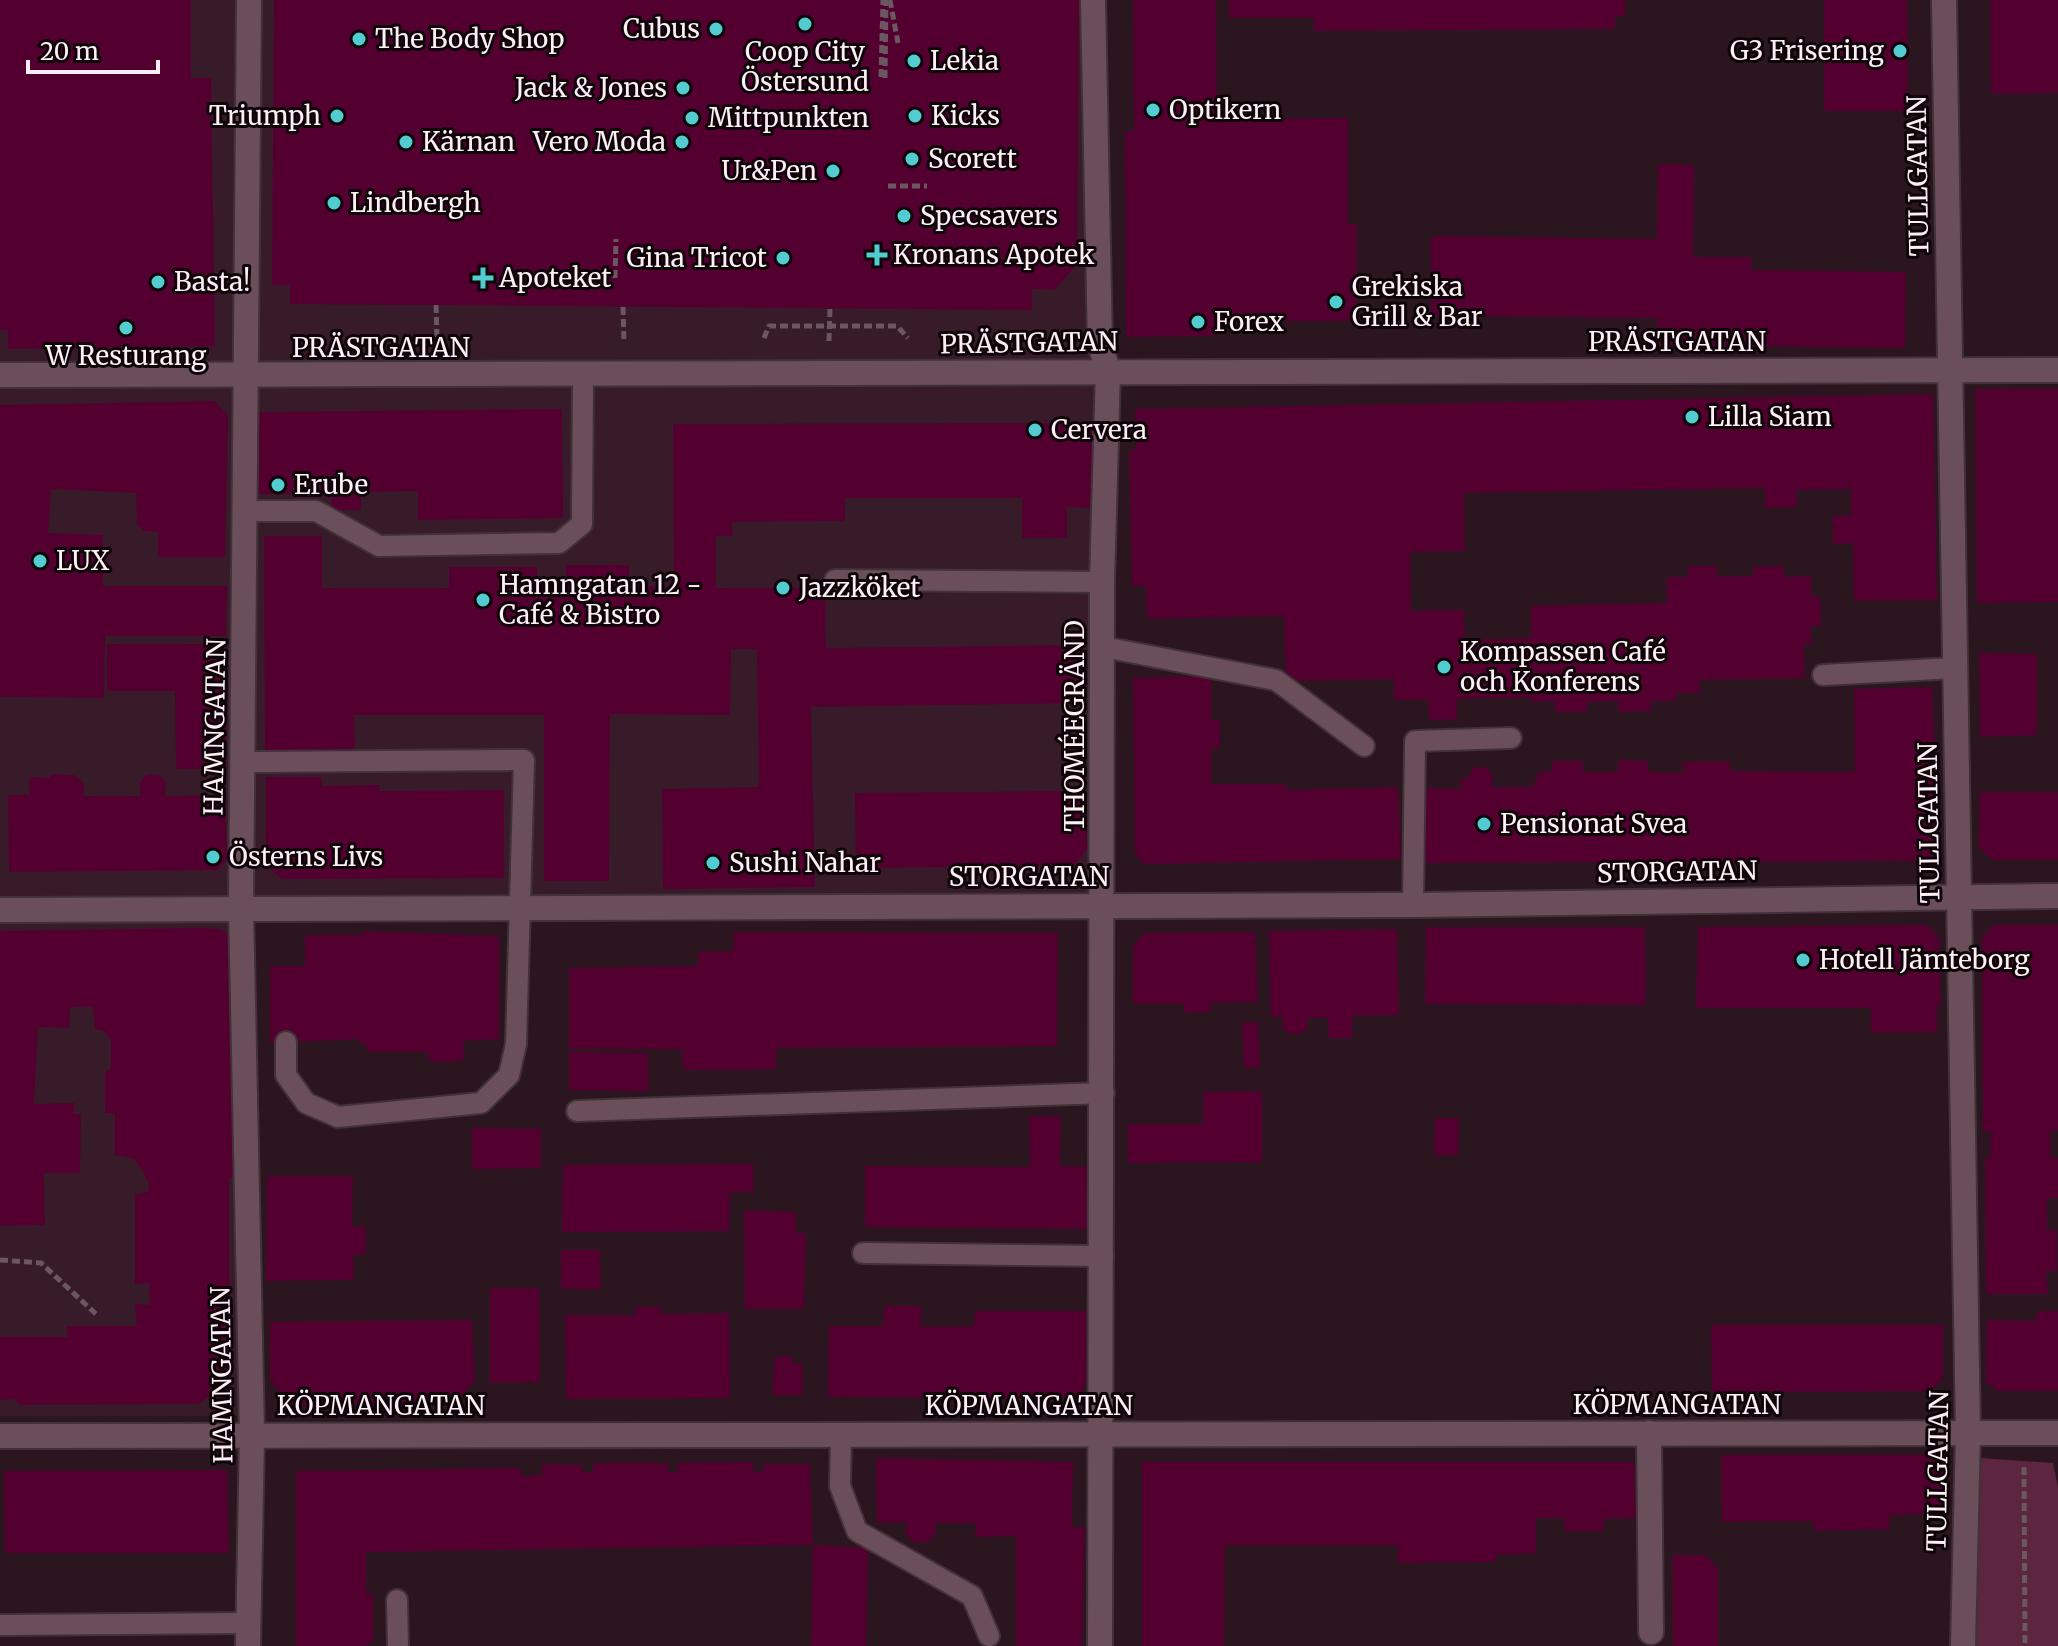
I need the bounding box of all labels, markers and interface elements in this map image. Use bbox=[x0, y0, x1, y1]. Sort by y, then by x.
place label: Cubus bbox=[623, 12, 700, 45]
marker: Coop City Östersund bbox=[796, 15, 814, 33]
marker: Cubus bbox=[707, 20, 725, 38]
place label: The Body Shop bbox=[375, 22, 564, 55]
scale bar bbox=[28, 24, 158, 74]
marker: The Body Shop bbox=[350, 30, 368, 48]
place label: G3 Frisering bbox=[1730, 34, 1884, 67]
place label: Coop City Östersund bbox=[741, 35, 869, 98]
text: 20 m bbox=[40, 36, 99, 67]
marker: G3 Frisering bbox=[1891, 42, 1909, 60]
place label: Lekia bbox=[930, 44, 999, 77]
marker: Lekia bbox=[905, 52, 923, 70]
place label: Jack & Jones bbox=[514, 71, 667, 104]
marker: Jack & Jones bbox=[674, 79, 692, 97]
place label: Optikern bbox=[1169, 93, 1281, 126]
street label: TULLGATAN bbox=[1900, 95, 1935, 257]
place label: Triumph bbox=[209, 99, 321, 132]
place label: Kicks bbox=[931, 99, 1000, 132]
place label: Mittpunkten bbox=[708, 101, 869, 134]
marker: Optikern bbox=[1144, 101, 1162, 119]
marker: Triumph bbox=[328, 107, 346, 125]
marker: Kicks bbox=[906, 107, 924, 125]
marker: Mittpunkten bbox=[683, 109, 701, 127]
place label: Kärnan bbox=[422, 125, 515, 158]
place label: Vero Moda bbox=[532, 125, 666, 158]
marker: Kärnan bbox=[397, 133, 415, 151]
marker: Vero Moda bbox=[673, 133, 691, 151]
place label: Scorett bbox=[928, 142, 1017, 175]
marker: Scorett bbox=[903, 150, 921, 168]
place label: Ur&Pen bbox=[722, 154, 817, 187]
marker: Ur&Pen bbox=[824, 162, 842, 180]
place label: Lindbergh bbox=[350, 186, 481, 219]
marker: Lindbergh bbox=[325, 194, 343, 212]
place label: Specsavers bbox=[920, 199, 1058, 232]
marker: Specsavers bbox=[895, 207, 913, 225]
place label: Kronans Apotek bbox=[893, 238, 1095, 271]
place label: Gina Tricot bbox=[626, 241, 767, 274]
marker: Kronans Apotek bbox=[868, 246, 886, 264]
marker: Gina Tricot bbox=[774, 249, 792, 267]
place label: Apoteket bbox=[498, 261, 612, 294]
place label: Basta! bbox=[174, 265, 250, 298]
marker: Apoteket bbox=[474, 269, 492, 287]
place label: Grekiska Grill & Bar bbox=[1352, 270, 1483, 333]
marker: Basta! bbox=[149, 273, 167, 291]
marker: Grekiska Grill & Bar bbox=[1327, 293, 1345, 311]
place label: Forex bbox=[1214, 305, 1285, 338]
marker: Forex bbox=[1189, 313, 1207, 331]
marker: W Resturang bbox=[117, 319, 135, 337]
street label: PRÄSTGATAN bbox=[940, 324, 1118, 361]
street label: PRÄSTGATAN bbox=[1588, 325, 1766, 358]
street label: PRÄSTGATAN bbox=[292, 331, 470, 364]
place label: W Resturang bbox=[45, 339, 207, 372]
place label: Lilla Siam bbox=[1708, 400, 1832, 433]
marker: Lilla Siam bbox=[1683, 408, 1701, 426]
place label: Cervera bbox=[1051, 413, 1147, 446]
marker: Cervera bbox=[1026, 421, 1044, 439]
place label: Erube bbox=[294, 468, 368, 501]
marker: Erube bbox=[269, 476, 287, 494]
place label: LUX bbox=[56, 544, 110, 577]
marker: LUX bbox=[31, 552, 49, 570]
place label: Hamngatan 12 - Café & Bistro bbox=[499, 568, 702, 631]
place label: Jazzköket bbox=[798, 571, 921, 604]
marker: Jazzköket bbox=[774, 579, 792, 597]
marker: Hamngatan 12 - Café & Bistro bbox=[474, 591, 492, 609]
street label: THOMÉEGRÄND bbox=[1057, 620, 1091, 832]
place label: Kompassen Café och Konferens bbox=[1460, 635, 1666, 698]
street label: HAMNGATAN bbox=[196, 638, 233, 816]
marker: Kompassen Café och Konferens bbox=[1435, 658, 1453, 676]
street label: TULLGATAN bbox=[1911, 742, 1946, 904]
place label: Pensionat Svea bbox=[1500, 807, 1687, 840]
marker: Pensionat Svea bbox=[1475, 815, 1493, 833]
place label: Österns Livs bbox=[229, 840, 383, 873]
place label: Sushi Nahar bbox=[729, 846, 881, 879]
marker: Österns Livs bbox=[204, 848, 222, 866]
marker: Sushi Nahar bbox=[704, 854, 722, 872]
street label: STORGATAN bbox=[1597, 854, 1757, 889]
street label: STORGATAN bbox=[949, 860, 1109, 893]
place label: Hotell Jämteborg bbox=[1819, 943, 2030, 976]
marker: Hotell Jämteborg bbox=[1794, 951, 1812, 969]
street label: HAMNGATAN bbox=[203, 1286, 240, 1464]
street label: KÖPMANGATAN bbox=[1573, 1388, 1781, 1421]
street label: KÖPMANGATAN bbox=[277, 1389, 485, 1422]
street label: KÖPMANGATAN bbox=[925, 1389, 1133, 1422]
street label: TULLGATAN bbox=[1920, 1390, 1955, 1552]

